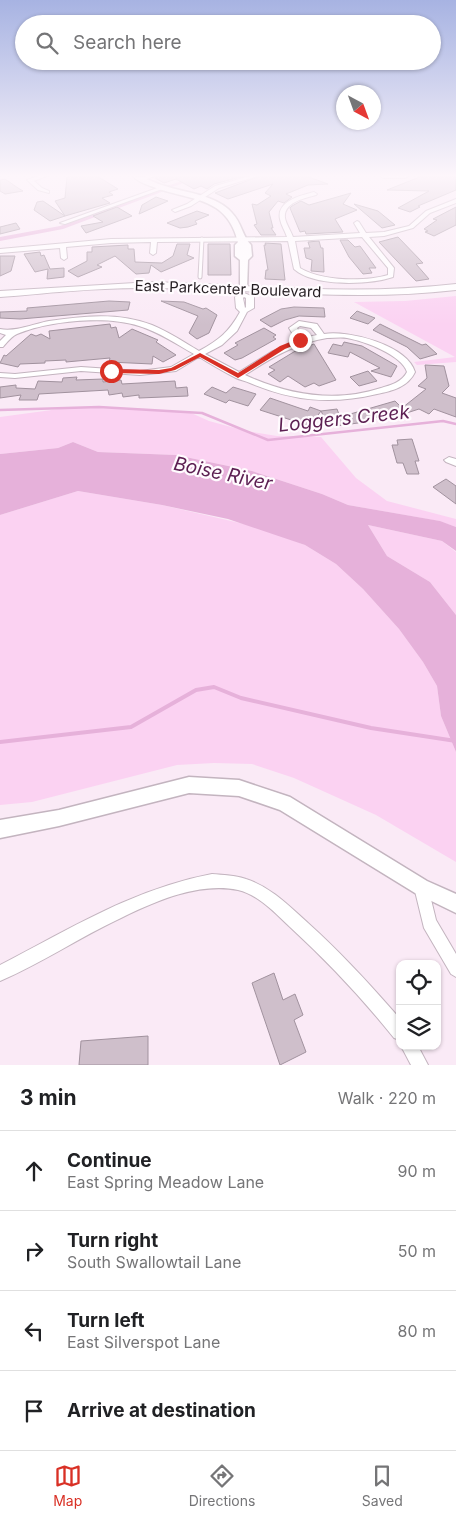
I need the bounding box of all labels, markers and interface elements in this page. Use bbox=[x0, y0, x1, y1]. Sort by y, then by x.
search box bbox=[15, 15, 441, 70]
icon: search bbox=[33, 29, 61, 57]
text: Search here bbox=[73, 31, 182, 54]
north arrow bbox=[336, 85, 381, 130]
street label: East Parkcenter Boulevard bbox=[134, 276, 322, 301]
route end bbox=[289, 329, 312, 352]
route start bbox=[100, 360, 123, 383]
water label: Loggers Creek bbox=[277, 400, 411, 437]
water label: Boise River bbox=[172, 452, 275, 495]
map controls bbox=[396, 960, 441, 1050]
button: locate bbox=[396, 960, 441, 1005]
button: layers bbox=[396, 1005, 441, 1050]
text: 3 min bbox=[20, 1085, 76, 1110]
text: Walk · 220 m bbox=[338, 1088, 436, 1108]
text: Continue bbox=[67, 1149, 152, 1172]
icon: ahead bbox=[20, 1157, 48, 1185]
text: 90 m bbox=[397, 1161, 436, 1181]
text: East Spring Meadow Lane bbox=[67, 1172, 264, 1192]
text: Turn right bbox=[67, 1229, 158, 1252]
icon: right bbox=[20, 1237, 48, 1265]
text: 50 m bbox=[398, 1241, 436, 1261]
text: South Swallowtail Lane bbox=[67, 1252, 241, 1272]
text: Turn left bbox=[67, 1309, 145, 1332]
icon: left bbox=[20, 1317, 48, 1345]
text: 80 m bbox=[397, 1321, 436, 1341]
text: East Silverspot Lane bbox=[67, 1332, 220, 1352]
icon: arrive bbox=[20, 1397, 48, 1425]
text: Arrive at destination bbox=[67, 1399, 256, 1422]
tab: Map bbox=[53, 1462, 82, 1509]
tab: Directions bbox=[189, 1462, 255, 1509]
tab: Saved bbox=[362, 1462, 403, 1509]

